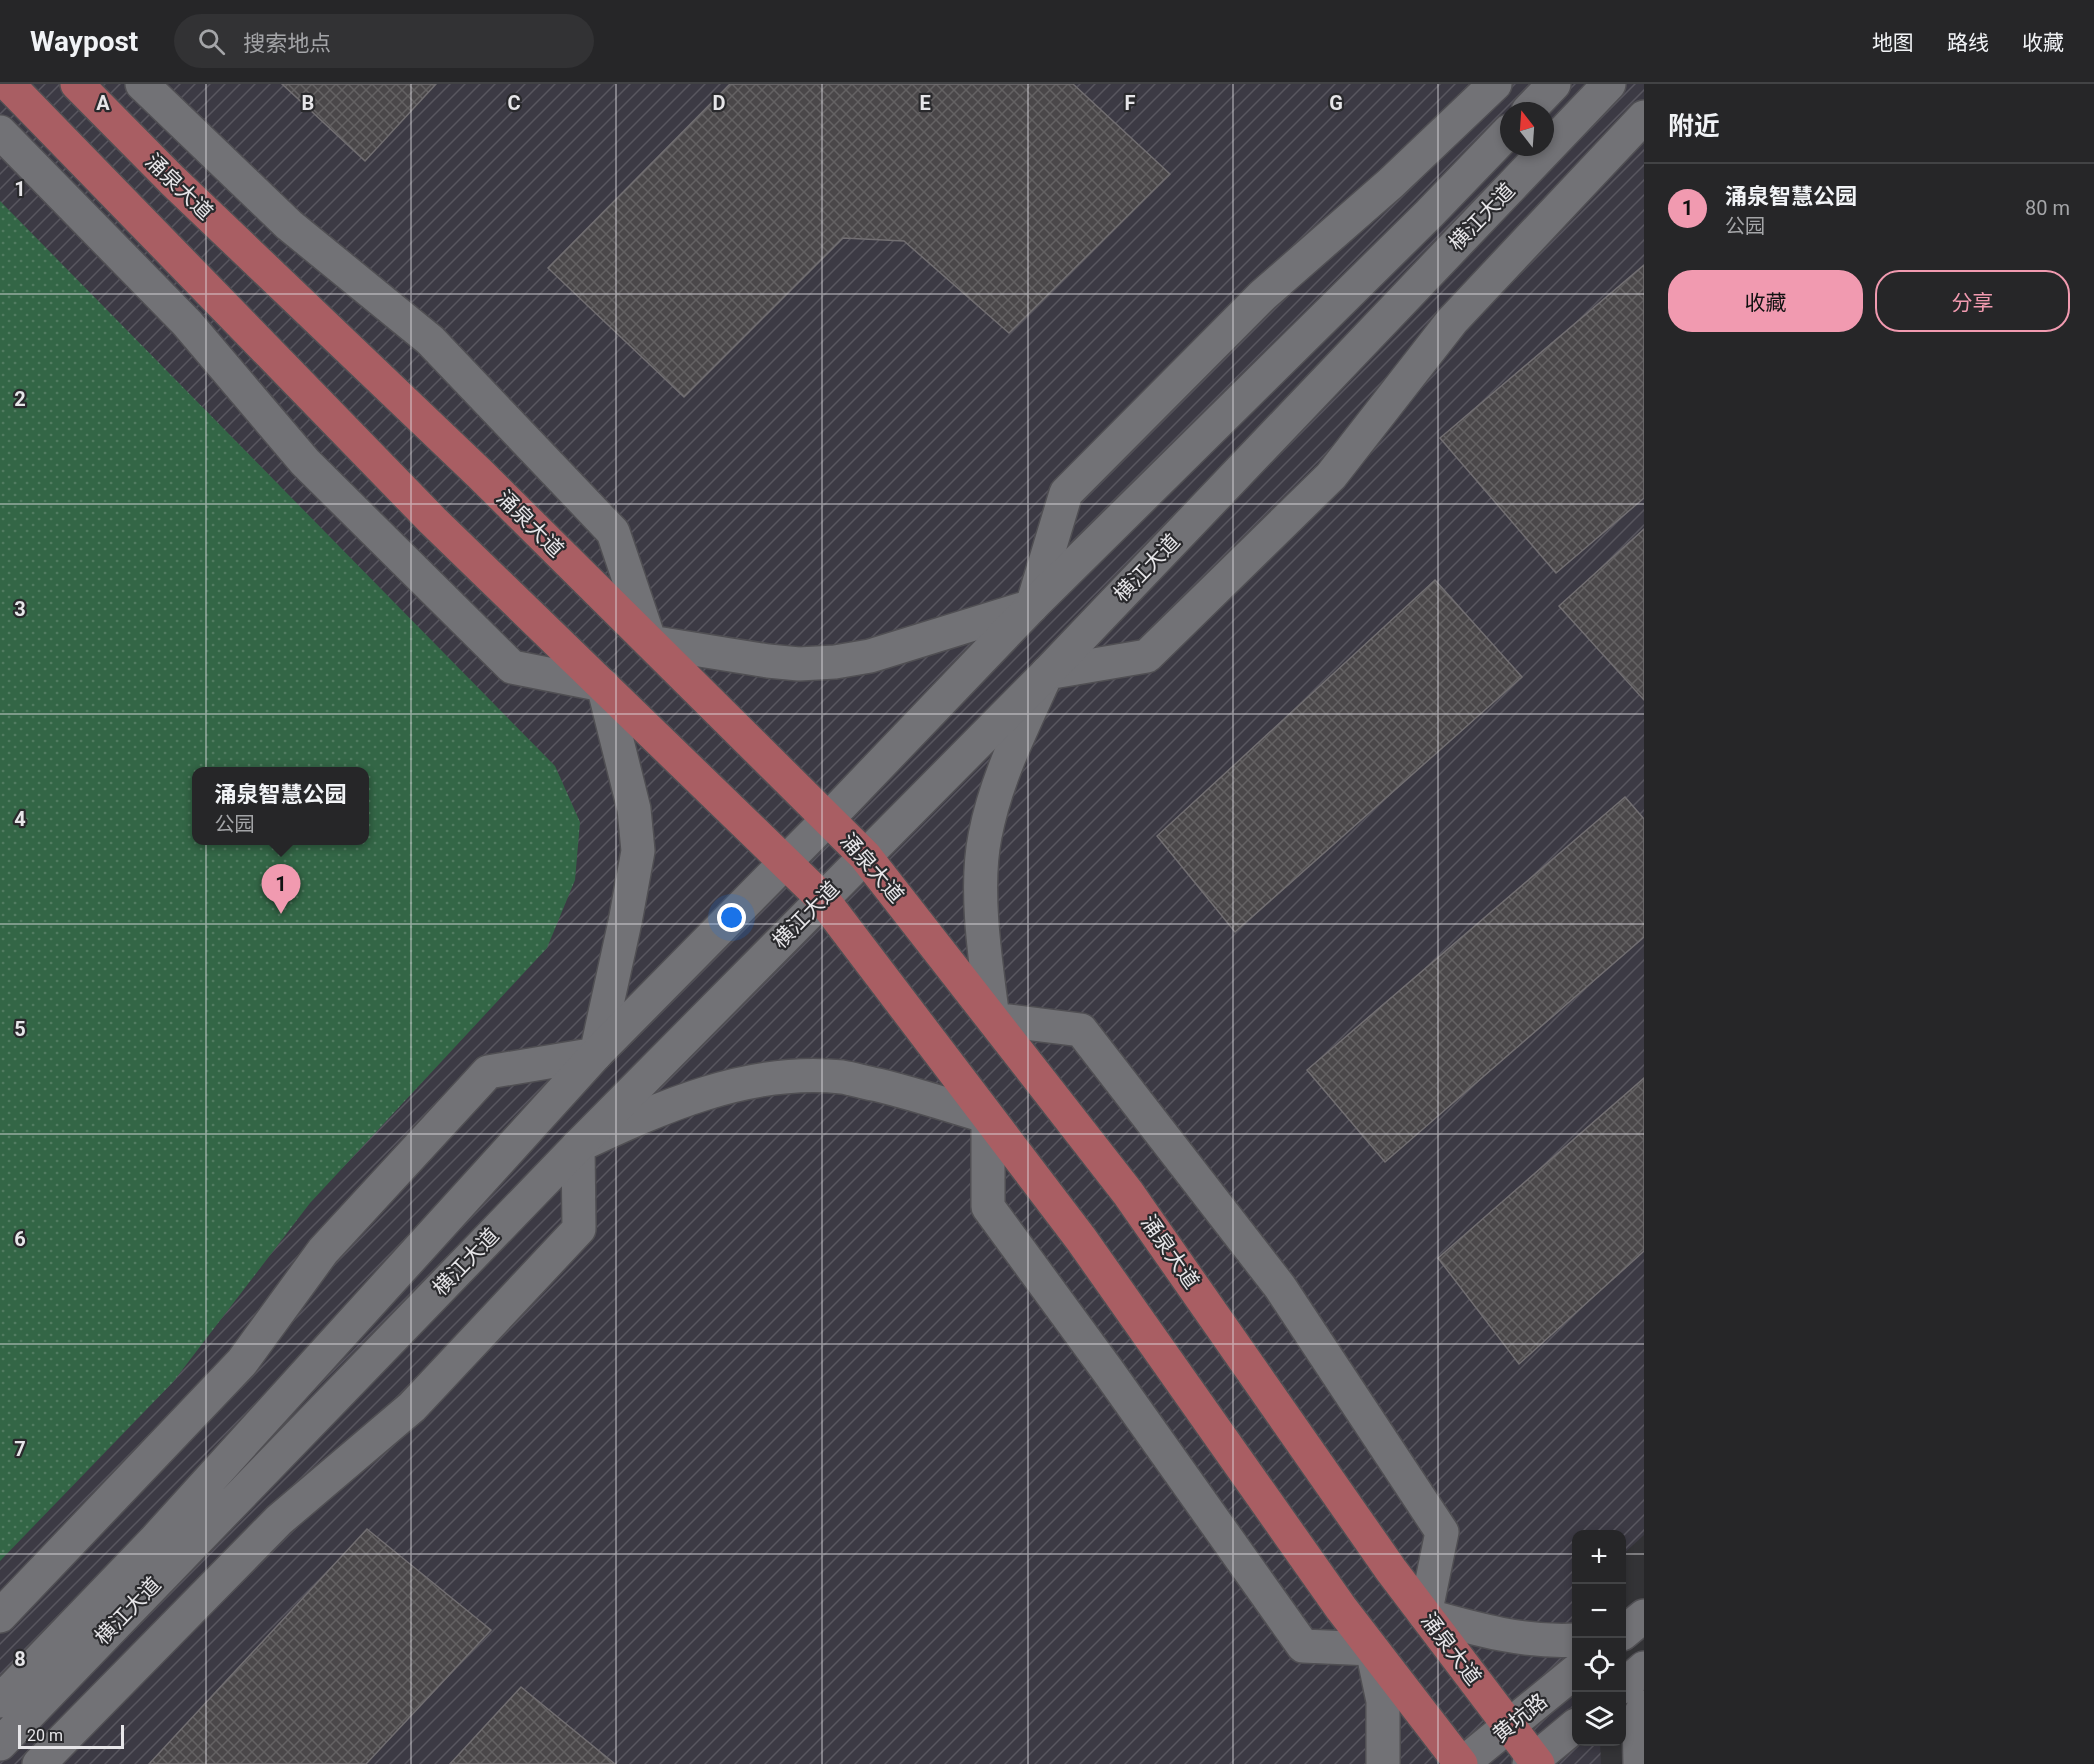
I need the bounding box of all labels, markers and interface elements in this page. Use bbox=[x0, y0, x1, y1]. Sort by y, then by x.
search box bbox=[174, 14, 594, 68]
text: Waypost bbox=[30, 25, 138, 58]
icon: search bbox=[195, 25, 228, 58]
text: 搜索地点 bbox=[243, 31, 331, 56]
text: 地图 bbox=[1872, 31, 1914, 55]
text: 路线 bbox=[1947, 31, 1989, 55]
text: 收藏 bbox=[2022, 31, 2064, 55]
text: A bbox=[96, 91, 110, 115]
text: B bbox=[302, 91, 314, 115]
text: C bbox=[507, 91, 521, 115]
text: D bbox=[713, 91, 726, 115]
text: E bbox=[919, 91, 931, 115]
text: F bbox=[1125, 91, 1136, 115]
text: G bbox=[1329, 91, 1343, 115]
north arrow bbox=[1500, 102, 1554, 156]
text: 附近 bbox=[1668, 111, 1720, 141]
street label: 涌泉大道 bbox=[140, 149, 218, 225]
text: 1 bbox=[14, 177, 26, 201]
street label: 横江大道 bbox=[1444, 178, 1520, 256]
text: 涌泉智慧公园 bbox=[1725, 184, 1857, 209]
text: 1 bbox=[1682, 196, 1693, 220]
text: 80 m bbox=[2025, 196, 2070, 220]
text: 公园 bbox=[1725, 214, 1765, 238]
button: 收藏 bbox=[1668, 270, 1863, 332]
button: 分享 bbox=[1875, 270, 2070, 332]
text: 2 bbox=[14, 387, 26, 411]
street label: 涌泉大道 bbox=[492, 486, 568, 562]
street label: 横江大道 bbox=[1109, 529, 1185, 607]
text: 3 bbox=[14, 597, 26, 621]
popup bbox=[192, 767, 369, 845]
text: 涌泉智慧公园 bbox=[214, 782, 347, 807]
text: 4 bbox=[14, 807, 26, 831]
text: 公园 bbox=[214, 812, 254, 836]
street label: 涌泉大道 bbox=[835, 828, 909, 908]
pin: 1 bbox=[262, 864, 300, 914]
street label: 横江大道 bbox=[768, 877, 844, 953]
your location bbox=[717, 903, 746, 932]
text: 5 bbox=[14, 1017, 26, 1041]
street label: 涌泉大道 bbox=[1136, 1211, 1204, 1293]
street label: 横江大道 bbox=[428, 1223, 504, 1301]
text: 6 bbox=[14, 1227, 26, 1251]
text: 7 bbox=[14, 1437, 26, 1461]
map controls bbox=[1572, 1530, 1626, 1746]
button: + bbox=[1572, 1530, 1626, 1584]
street label: 横江大道 bbox=[90, 1572, 166, 1650]
button: − bbox=[1572, 1584, 1626, 1638]
street label: 涌泉大道 bbox=[1416, 1608, 1486, 1690]
button: locate bbox=[1572, 1638, 1626, 1692]
text: 8 bbox=[14, 1647, 26, 1671]
street label: 黄坑路 bbox=[1488, 1689, 1552, 1747]
button: layers bbox=[1572, 1692, 1626, 1746]
scale bar bbox=[18, 1722, 124, 1750]
text: 20 m bbox=[27, 1726, 63, 1745]

